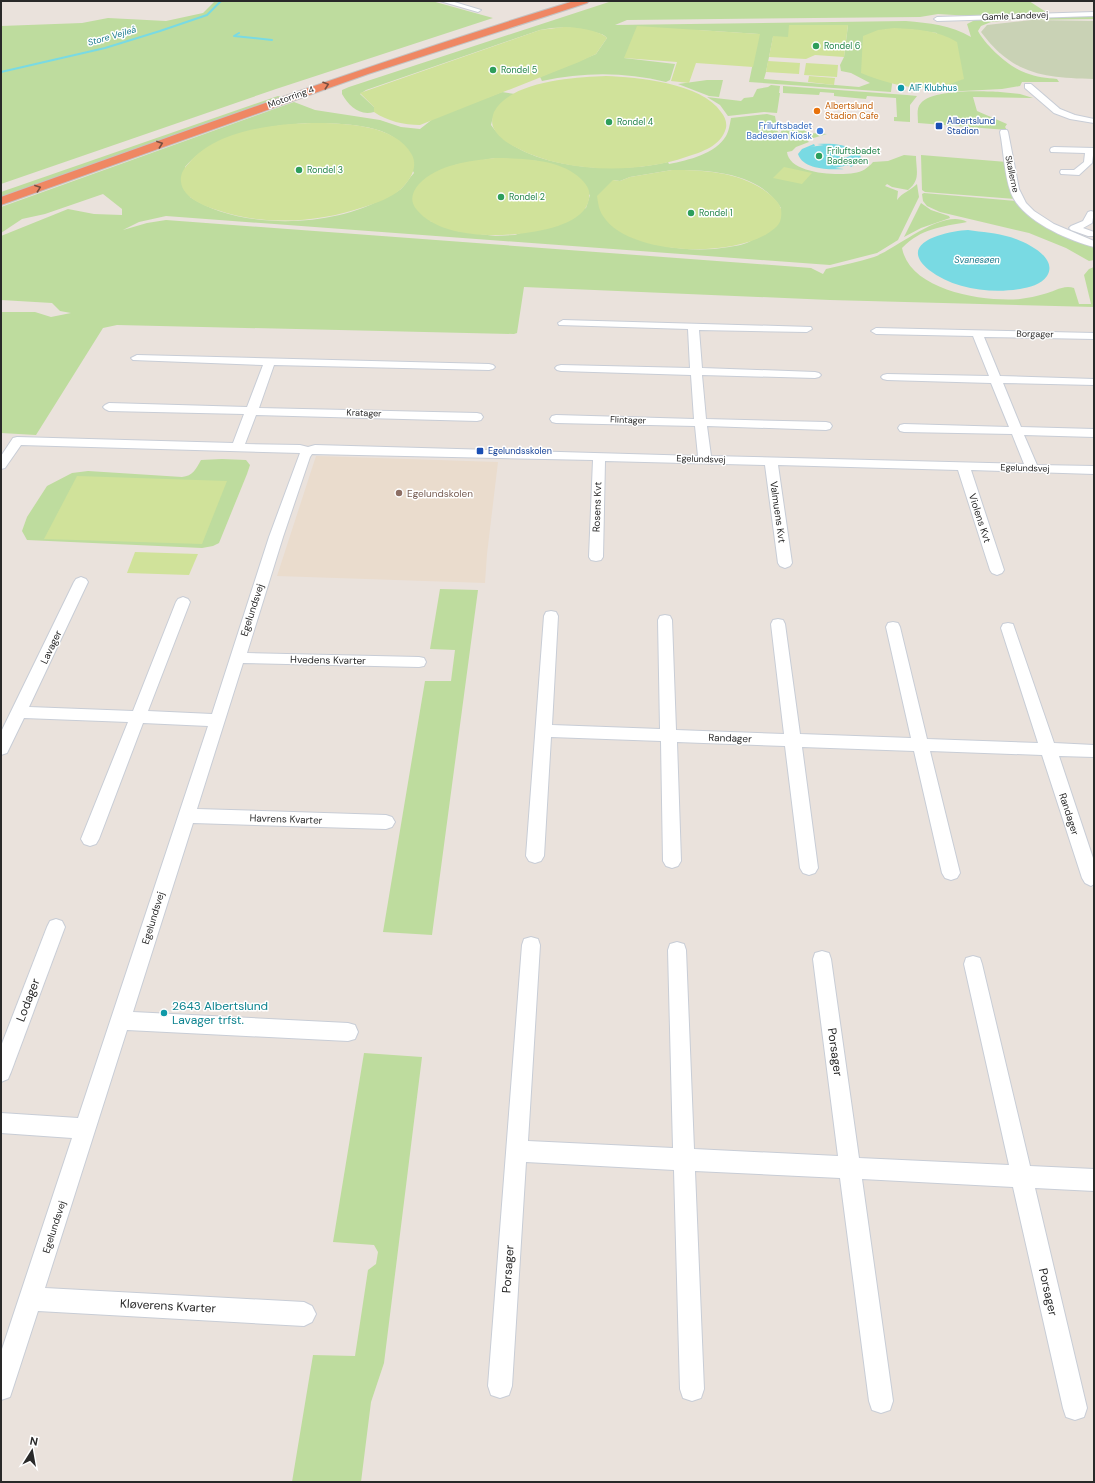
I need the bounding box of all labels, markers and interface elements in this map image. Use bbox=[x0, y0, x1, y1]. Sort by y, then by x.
street label: Gamle Landevej bbox=[982, 9, 1048, 23]
water label: Store Vejleå bbox=[86, 23, 138, 49]
place label: Rondel 6 bbox=[824, 40, 861, 52]
marker: Rondel 6 bbox=[811, 41, 821, 51]
place label: Rondel 5 bbox=[501, 64, 537, 76]
marker: Rondel 5 bbox=[488, 65, 498, 75]
one-way arrow bbox=[323, 81, 330, 90]
place label: AIF Klubhus bbox=[909, 82, 958, 94]
street label: Motorring 4 bbox=[266, 83, 316, 111]
marker: AIF Klubhus bbox=[896, 83, 906, 93]
place label: Albertslund Stadion Cafe bbox=[825, 100, 879, 122]
marker: Albertslund Stadion Cafe bbox=[812, 106, 822, 116]
place label: Albertslund Stadion bbox=[947, 115, 995, 137]
place label: Rondel 4 bbox=[617, 116, 654, 128]
marker: Rondel 4 bbox=[604, 117, 614, 127]
place label: Friluftsbadet Badesøen Kiosk bbox=[747, 120, 812, 142]
marker: Albertslund Stadion bbox=[934, 121, 944, 131]
marker: Friluftsbadet Badesøen Kiosk bbox=[815, 126, 825, 136]
one-way arrow bbox=[157, 140, 164, 149]
place label: Friluftsbadet Badesøen bbox=[827, 145, 881, 167]
marker: Friluftsbadet Badesøen bbox=[814, 151, 824, 161]
street label: Skallerne bbox=[1002, 154, 1022, 194]
place label: Rondel 3 bbox=[307, 164, 343, 176]
marker: Rondel 3 bbox=[294, 165, 304, 175]
one-way arrow bbox=[34, 184, 41, 192]
place label: Rondel 2 bbox=[509, 191, 545, 203]
marker: Rondel 2 bbox=[496, 192, 506, 202]
place label: Rondel 1 bbox=[699, 207, 733, 219]
marker: Rondel 1 bbox=[686, 208, 696, 218]
water label: Svanesøen bbox=[954, 254, 1000, 266]
street label: Borgager bbox=[1016, 328, 1054, 340]
street label: Kratager bbox=[346, 406, 382, 420]
street label: Flintager bbox=[610, 413, 647, 427]
place label: Egelundsskolen bbox=[488, 445, 552, 457]
marker: Egelundsskolen bbox=[475, 446, 485, 456]
street label: Egelundsvej bbox=[676, 452, 726, 466]
street label: Egelundsvej bbox=[1000, 461, 1050, 475]
street label: Valmuens Kvt bbox=[767, 480, 789, 544]
street label: Rosens Kvt bbox=[590, 481, 604, 532]
place label: Egelundskolen bbox=[407, 487, 473, 500]
marker: Egelundskolen bbox=[394, 488, 404, 498]
street label: Violens Kvt bbox=[966, 492, 994, 544]
street label: Egelundsvej bbox=[237, 582, 267, 638]
street label: Lavager bbox=[38, 628, 65, 666]
street label: Hvedens Kvarter bbox=[290, 653, 366, 667]
street label: Randager bbox=[708, 731, 752, 745]
street label: Randager bbox=[1056, 791, 1082, 837]
street label: Havrens Kvarter bbox=[249, 811, 323, 827]
street label: Egelundsvej bbox=[139, 890, 167, 946]
street label: Lodager bbox=[12, 976, 44, 1024]
place label: 2643 Albertslund Lavager trfst. bbox=[172, 998, 268, 1028]
marker: 2643 Albertslund Lavager trfst. bbox=[159, 1008, 169, 1018]
street label: Porsager bbox=[824, 1027, 846, 1078]
street label: Egelundsvej bbox=[39, 1199, 69, 1255]
street label: Porsager bbox=[498, 1244, 518, 1294]
street label: Porsager bbox=[1035, 1267, 1061, 1318]
street label: Kløverens Kvarter bbox=[120, 1295, 217, 1317]
north arrow bbox=[12, 1431, 52, 1471]
text: N bbox=[29, 1434, 39, 1449]

